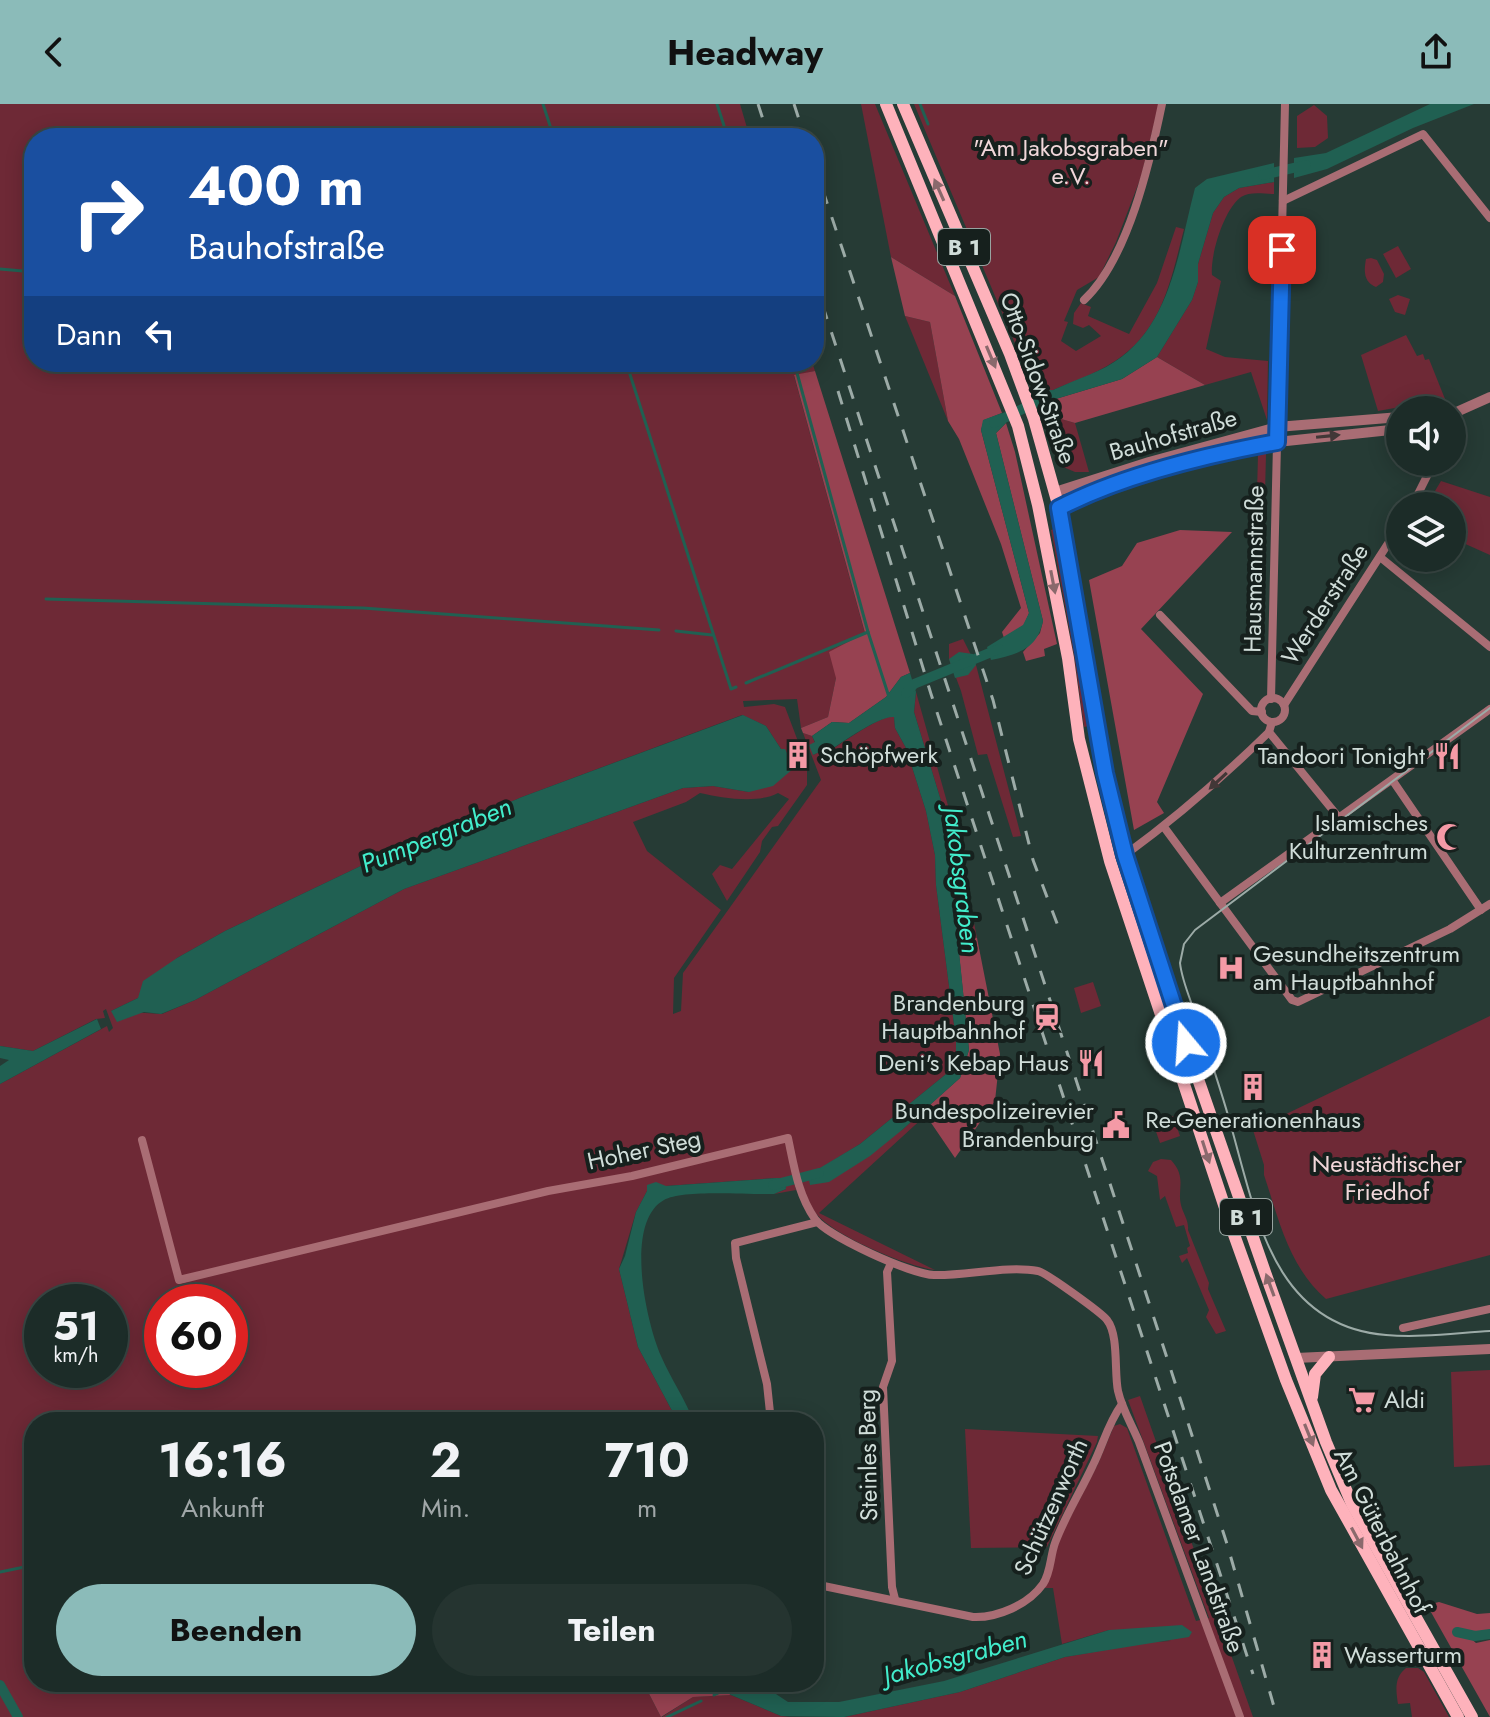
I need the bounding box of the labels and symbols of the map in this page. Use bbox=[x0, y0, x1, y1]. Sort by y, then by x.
park label: "Am Jakobsgraben" e.V. bbox=[973, 130, 1169, 193]
one-way arrow bbox=[933, 178, 946, 202]
pin bbox=[1248, 216, 1316, 284]
road number: B 1 bbox=[938, 229, 990, 265]
street label: Otto-Sidow-Straße bbox=[991, 287, 1086, 469]
one-way arrow bbox=[984, 345, 997, 369]
street label: Bauhofstraße bbox=[1105, 400, 1241, 469]
one-way arrow bbox=[1316, 429, 1341, 442]
street label: Hausmannstraße bbox=[1235, 485, 1272, 653]
street label: Werderstraße bbox=[1272, 536, 1377, 671]
one-way arrow bbox=[1047, 569, 1060, 594]
place label: Schöpfwerk bbox=[820, 737, 938, 772]
place label: Tandoori Tonight bbox=[1258, 738, 1425, 773]
building icon: Schöpfwerk bbox=[783, 740, 813, 770]
restaurant icon: Tandoori Tonight bbox=[1432, 741, 1462, 771]
one-way arrow bbox=[1208, 772, 1227, 790]
water label: Pumpergraben bbox=[355, 787, 517, 883]
water label: Jakobsgraben bbox=[934, 800, 990, 956]
place label: Islamisches Kulturzentrum bbox=[1289, 805, 1428, 868]
mosque icon: Islamisches Kulturzentrum bbox=[1435, 822, 1465, 852]
place label: Gesundheitszentrum am Hauptbahnhof bbox=[1253, 936, 1460, 999]
hospital icon: Gesundheitszentrum am Hauptbahnhof bbox=[1216, 953, 1246, 983]
place label: Brandenburg Hauptbahnhof bbox=[881, 985, 1026, 1048]
position arrow bbox=[1144, 1001, 1228, 1085]
station icon: Brandenburg Hauptbahnhof bbox=[1032, 1002, 1062, 1032]
place label: Deni's Kebap Haus bbox=[878, 1045, 1069, 1080]
restaurant icon: Deni's Kebap Haus bbox=[1076, 1048, 1106, 1078]
building icon: Re-Generationenhaus bbox=[1238, 1072, 1268, 1102]
place label: Bundespolizeirevier Brandenburg bbox=[895, 1093, 1095, 1156]
place label: Re-Generationenhaus bbox=[1145, 1102, 1361, 1137]
public building icon: Bundespolizeirevier Brandenburg bbox=[1101, 1110, 1131, 1140]
street label: Hoher Steg bbox=[584, 1120, 704, 1179]
one-way arrow bbox=[1200, 1140, 1213, 1164]
park label: Neustädtischer Friedhof bbox=[1312, 1146, 1463, 1209]
road number: B 1 bbox=[1220, 1199, 1272, 1235]
one-way arrow bbox=[1263, 1273, 1276, 1297]
speed limit sign: 60 bbox=[144, 1284, 248, 1388]
place label: Aldi bbox=[1384, 1382, 1425, 1417]
supermarket icon: Aldi bbox=[1347, 1385, 1377, 1415]
street label: Steinles Berg bbox=[849, 1389, 886, 1521]
one-way arrow bbox=[1302, 1423, 1315, 1447]
street label: Schützenworth bbox=[1005, 1433, 1096, 1581]
street label: Potsdamer Landstraße bbox=[1145, 1436, 1254, 1657]
street label: Am Güterbahnhof bbox=[1325, 1442, 1440, 1621]
one-way arrow bbox=[1350, 1526, 1363, 1549]
water label: Jakobsgraben bbox=[874, 1620, 1031, 1696]
place label: Wasserturm bbox=[1344, 1637, 1462, 1672]
building icon: Wasserturm bbox=[1307, 1640, 1337, 1670]

